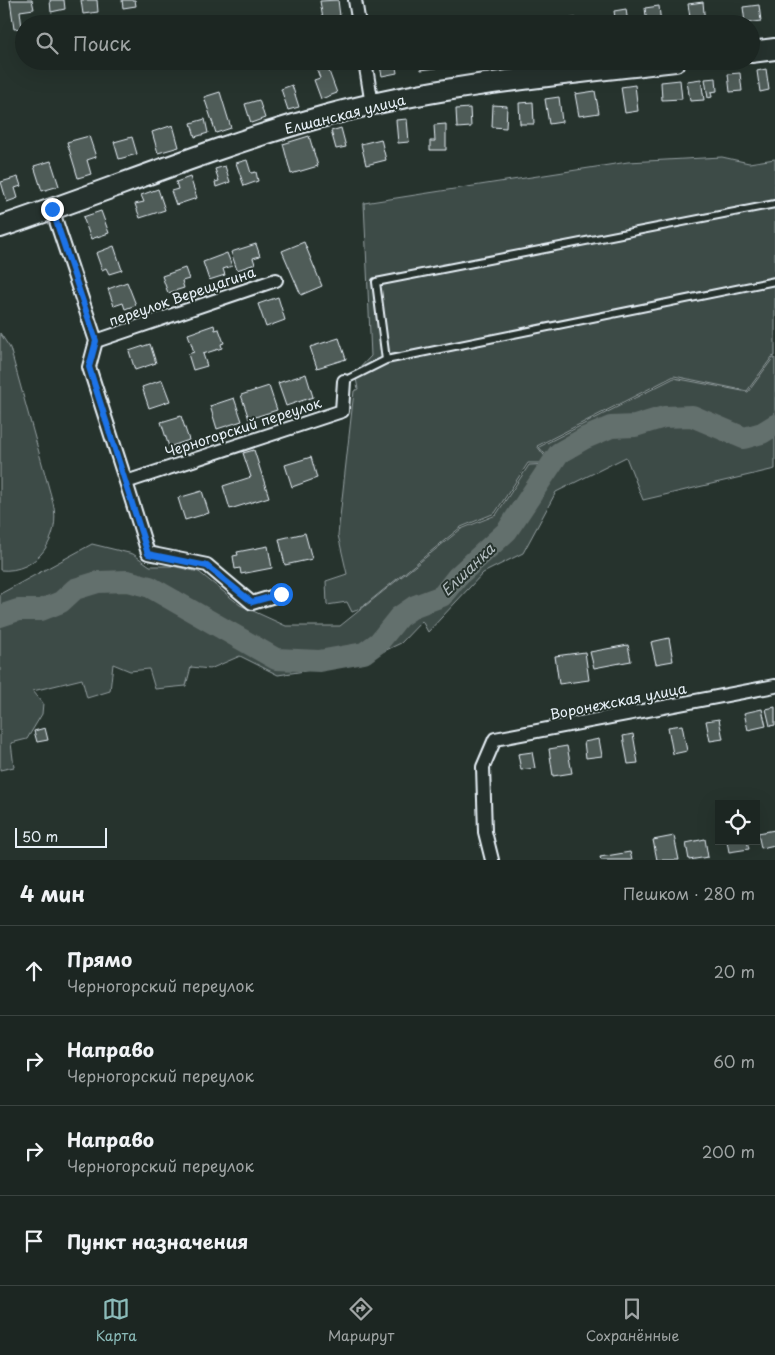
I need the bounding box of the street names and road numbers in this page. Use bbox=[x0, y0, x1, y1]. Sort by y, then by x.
street label: Елшанская улица bbox=[282, 89, 408, 139]
street label: переулок Верещагина bbox=[106, 261, 258, 331]
street label: Черногорский переулок bbox=[162, 392, 325, 462]
street label: Воронежская улица bbox=[548, 677, 688, 725]

